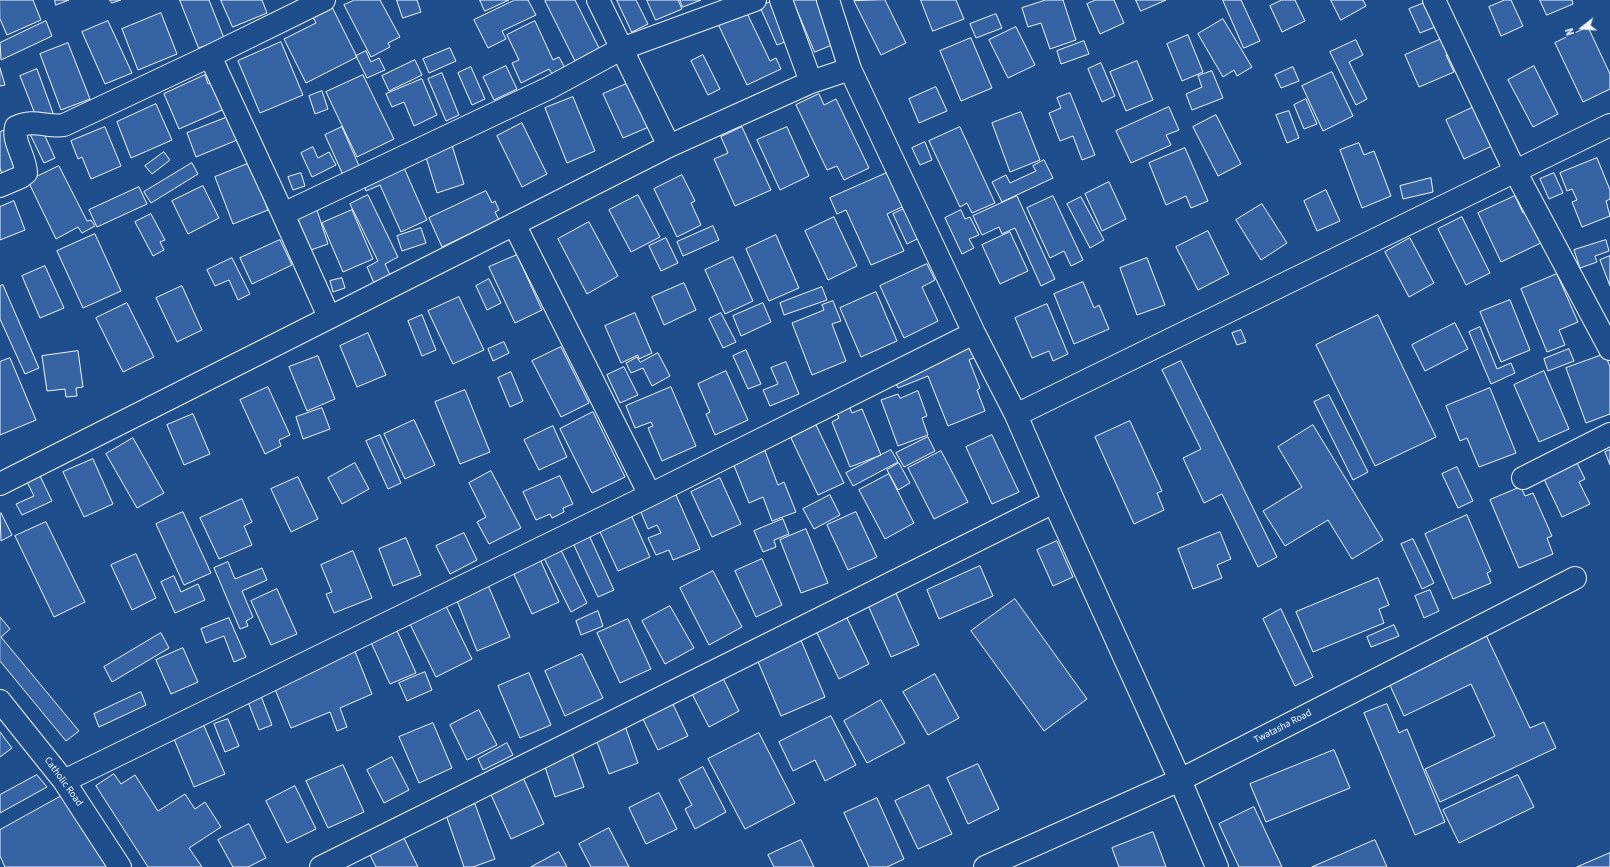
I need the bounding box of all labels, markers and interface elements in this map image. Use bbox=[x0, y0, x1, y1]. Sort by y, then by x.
north arrow bbox=[1562, 8, 1602, 48]
text: N bbox=[1562, 26, 1578, 37]
street label: Twatasha Road bbox=[1252, 707, 1314, 747]
street label: Catholic Road bbox=[41, 755, 85, 809]

